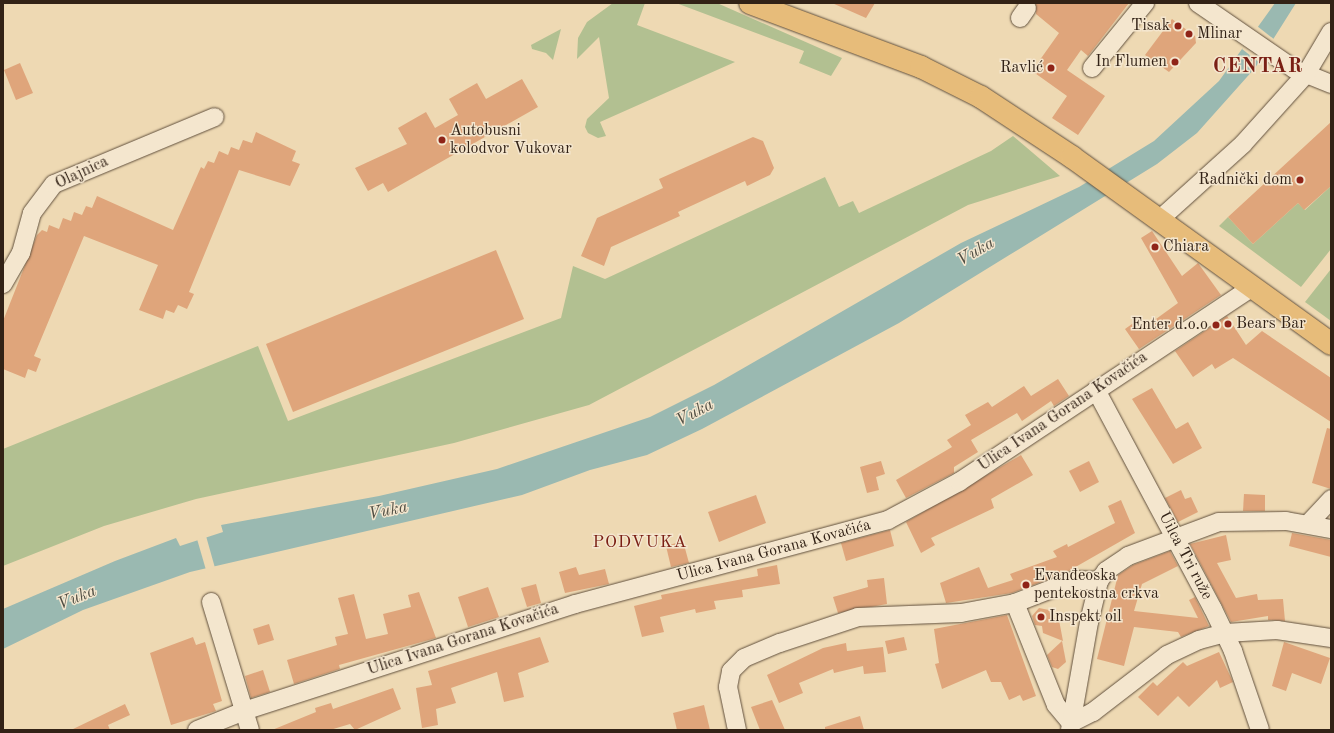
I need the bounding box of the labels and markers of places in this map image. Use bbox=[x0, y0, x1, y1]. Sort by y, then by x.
place label: Tisak bbox=[1131, 16, 1170, 36]
marker: Tisak bbox=[1173, 21, 1183, 31]
place label: Mlinar bbox=[1197, 24, 1242, 44]
marker: Mlinar bbox=[1184, 29, 1194, 39]
place label: In Flumen bbox=[1095, 52, 1167, 72]
marker: In Flumen bbox=[1170, 57, 1180, 67]
place label: Ravlić bbox=[1000, 58, 1043, 78]
marker: Ravlić bbox=[1046, 63, 1056, 73]
place label: Autobusni kolodvor Vukovar bbox=[450, 121, 572, 159]
marker: Autobusni kolodvor Vukovar bbox=[437, 135, 447, 145]
place label: Radnički dom bbox=[1198, 170, 1292, 190]
marker: Radnički dom bbox=[1295, 175, 1305, 185]
place label: Chiara bbox=[1163, 237, 1209, 257]
marker: Chiara bbox=[1150, 242, 1160, 252]
place label: Bears Bar bbox=[1236, 314, 1306, 334]
place label: Enter d.o.o bbox=[1131, 315, 1208, 335]
marker: Bears Bar bbox=[1223, 319, 1233, 329]
marker: Enter d.o.o bbox=[1211, 320, 1221, 330]
place label: Evanđeoska pentekostna crkva bbox=[1034, 566, 1159, 604]
marker: Evanđeoska pentekostna crkva bbox=[1021, 580, 1031, 590]
place label: Inspekt oil bbox=[1049, 607, 1122, 627]
marker: Inspekt oil bbox=[1036, 612, 1046, 622]

